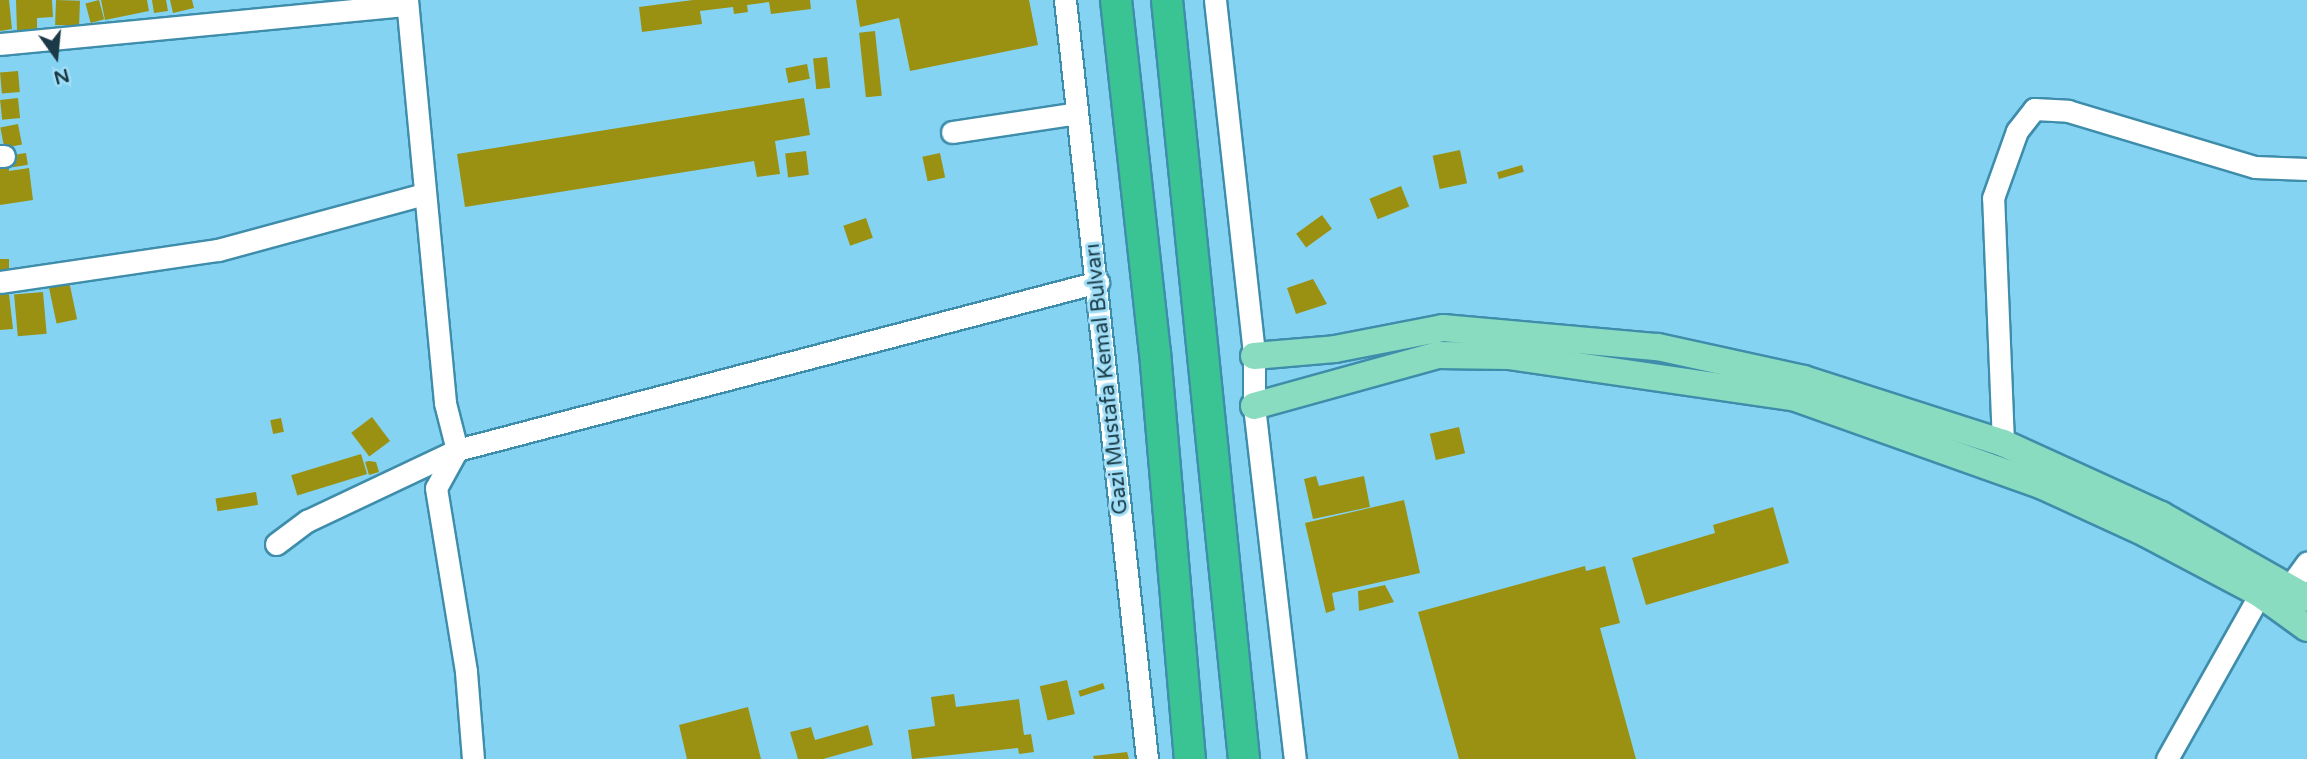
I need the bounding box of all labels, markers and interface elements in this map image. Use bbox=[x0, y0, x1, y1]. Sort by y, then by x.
north arrow bbox=[21, 21, 91, 91]
text: N bbox=[51, 64, 72, 89]
street label: Gazi Mustafa Kemal Bulvarı bbox=[1080, 242, 1134, 516]

